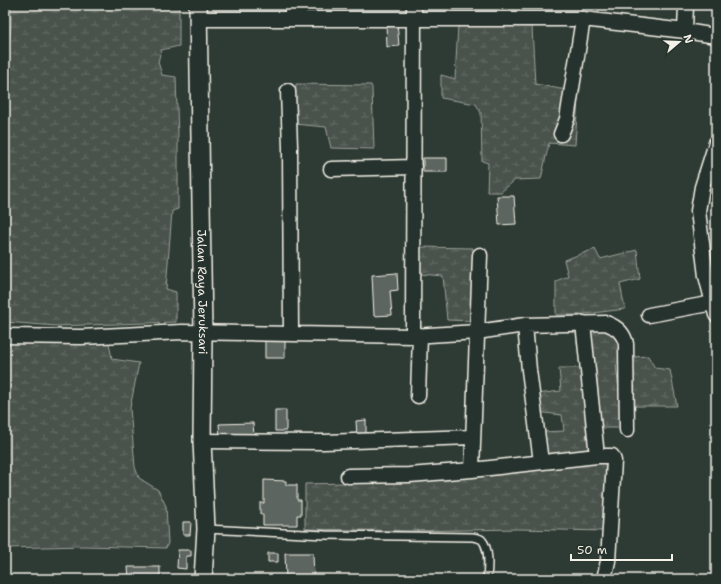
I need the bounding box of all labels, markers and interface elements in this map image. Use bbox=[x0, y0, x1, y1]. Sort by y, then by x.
north arrow bbox=[659, 22, 699, 62]
text: N bbox=[679, 32, 697, 46]
street label: Jalan Raya Jeruksari bbox=[193, 229, 211, 355]
scale bar bbox=[571, 536, 672, 562]
text: 50 m bbox=[577, 542, 607, 558]

